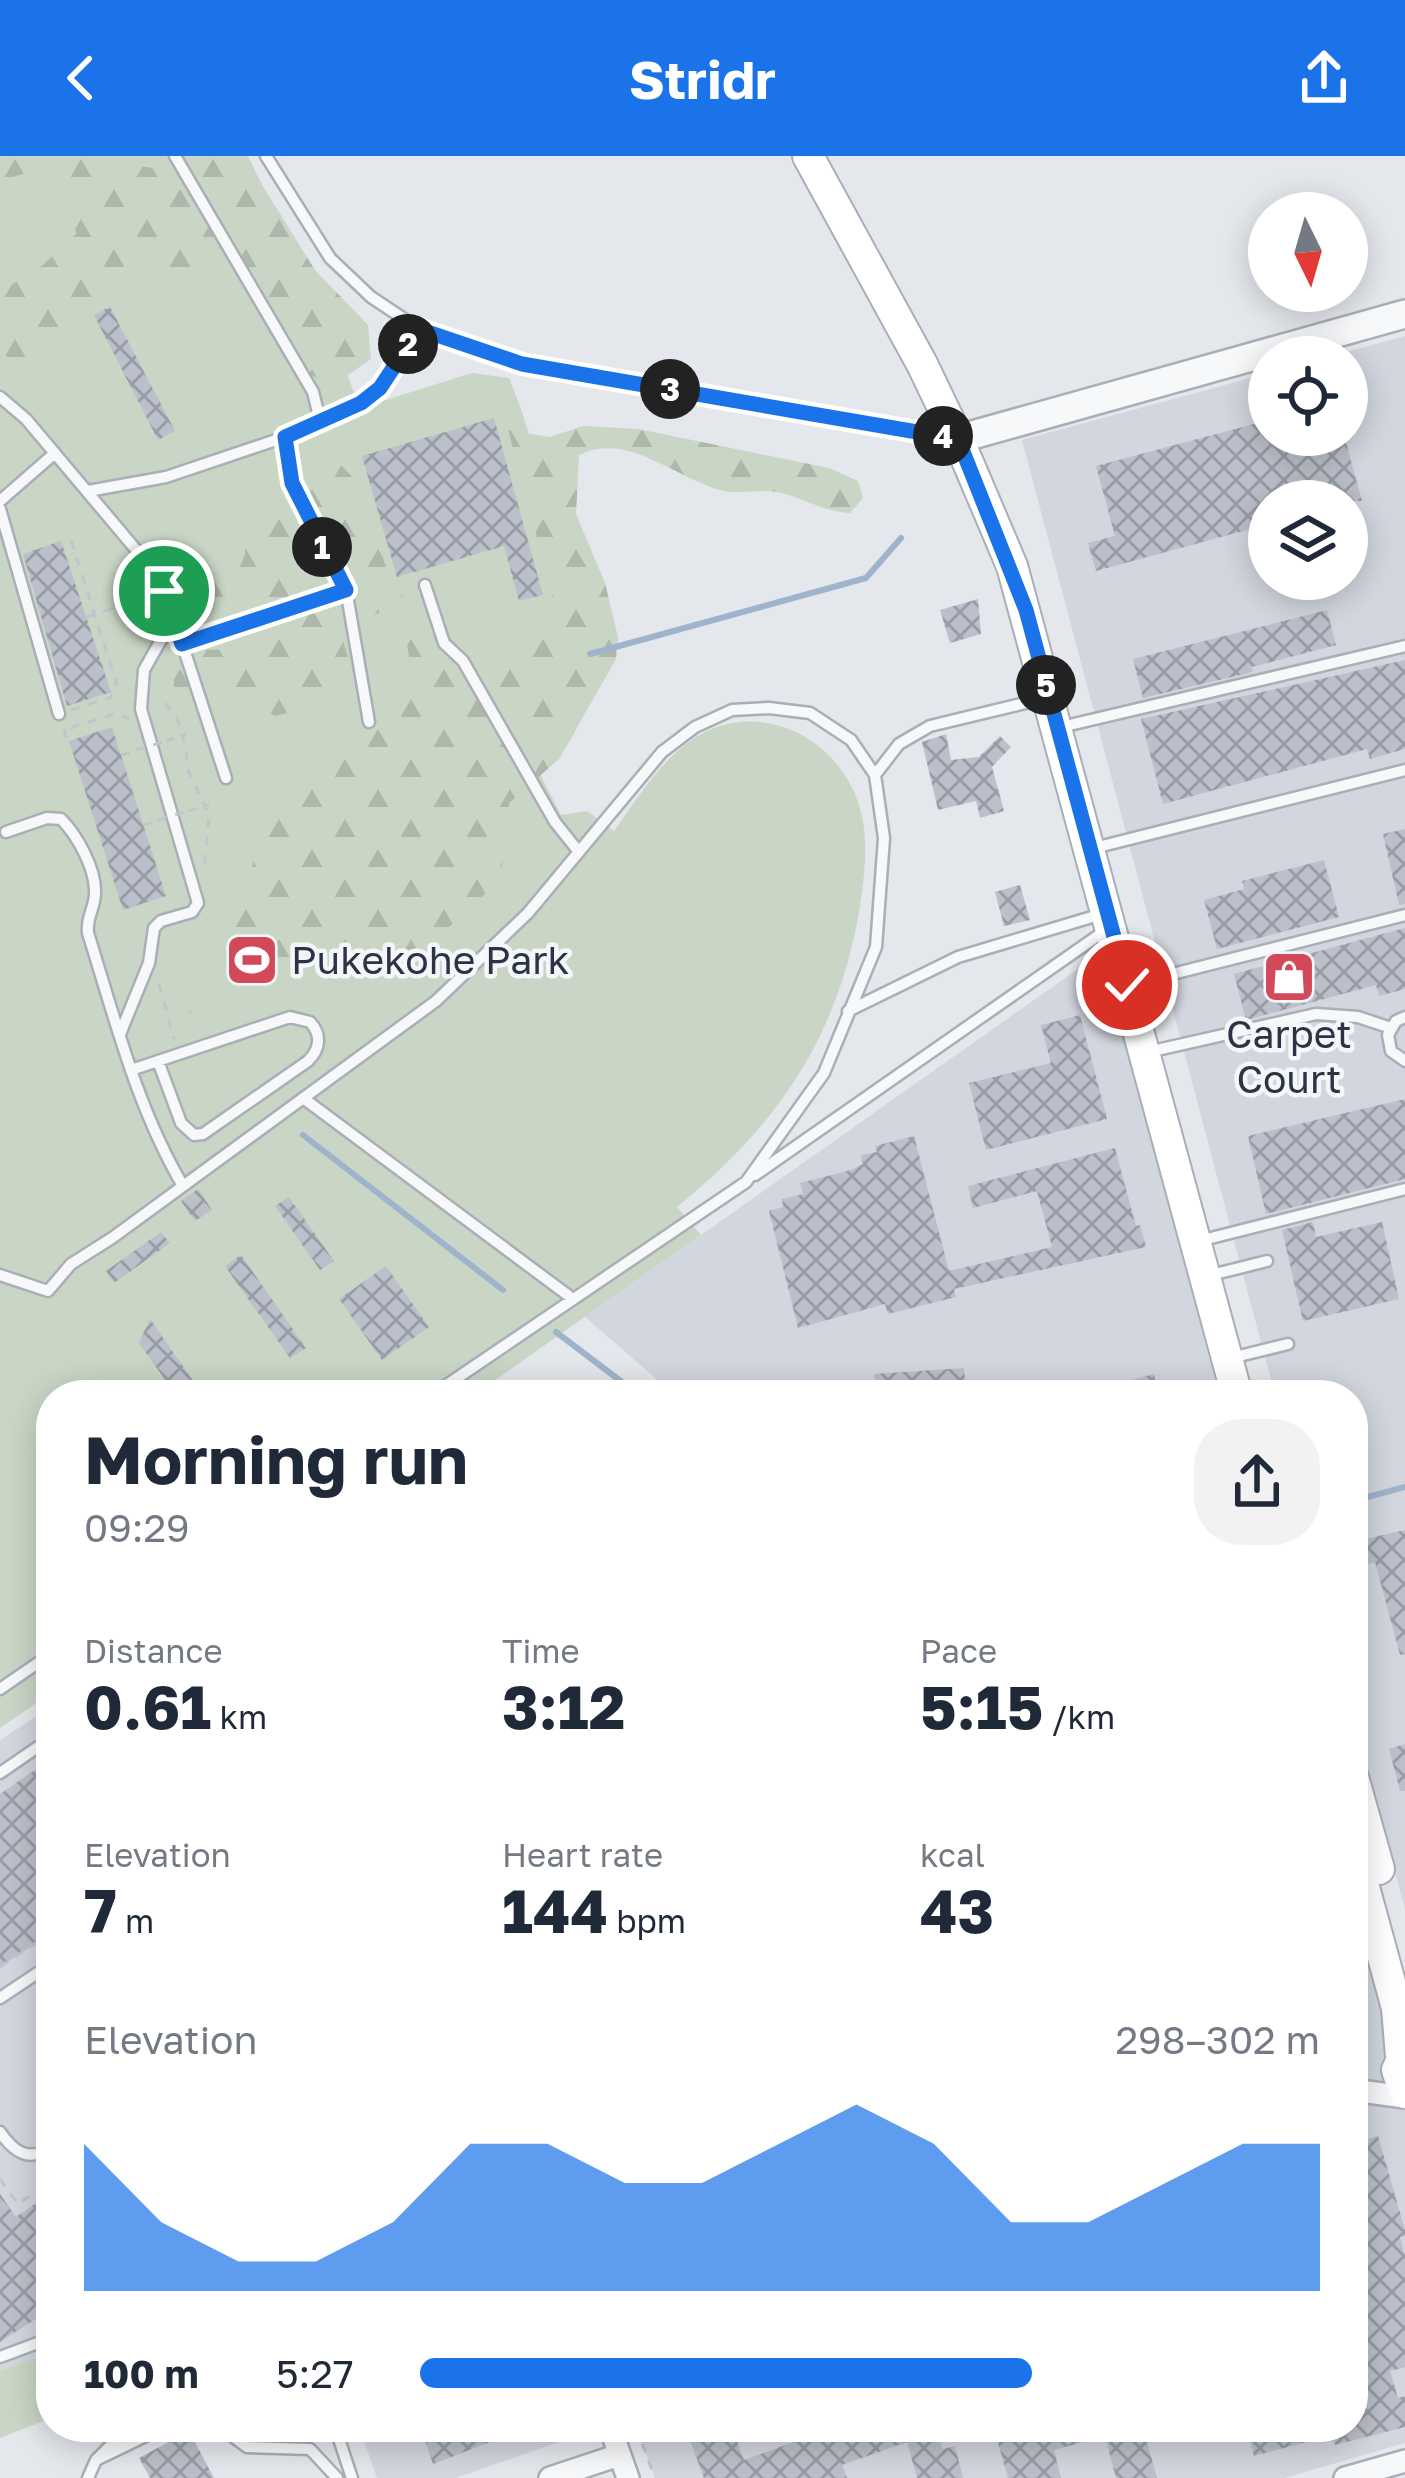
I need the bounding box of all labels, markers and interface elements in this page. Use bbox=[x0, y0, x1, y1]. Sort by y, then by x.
icon: back bbox=[48, 45, 114, 111]
icon: share bbox=[1291, 45, 1357, 111]
text: Stridr bbox=[629, 46, 776, 111]
north arrow bbox=[1248, 192, 1368, 312]
map controls bbox=[1248, 192, 1368, 600]
pin: 2 bbox=[378, 314, 438, 374]
text: 2 bbox=[398, 324, 418, 363]
button: locate bbox=[1248, 336, 1368, 456]
pin: 3 bbox=[640, 359, 700, 419]
text: 3 bbox=[660, 369, 680, 408]
pin: 4 bbox=[913, 406, 973, 466]
text: 4 bbox=[933, 416, 953, 455]
button: layers bbox=[1248, 480, 1368, 600]
pin: 1 bbox=[292, 517, 352, 577]
text: 1 bbox=[314, 527, 331, 566]
pin bbox=[113, 540, 215, 642]
icon: arrive bbox=[131, 558, 197, 624]
pin: 5 bbox=[1016, 655, 1076, 715]
text: 5 bbox=[1036, 665, 1056, 704]
sports icon: Pukekohe Park bbox=[224, 932, 280, 988]
pin bbox=[1076, 934, 1178, 1036]
place label: Pukekohe Park bbox=[291, 936, 569, 983]
shop icon: Carpet Court bbox=[1261, 949, 1317, 1005]
icon: check bbox=[1094, 952, 1160, 1018]
place label: Carpet Court bbox=[1226, 1010, 1352, 1102]
text: Morning run bbox=[84, 1419, 468, 1499]
button: share bbox=[1194, 1419, 1320, 1545]
text: 09:29 bbox=[84, 1504, 190, 1551]
text: Distance bbox=[84, 1631, 223, 1670]
text: Time bbox=[502, 1631, 580, 1670]
text: Pace bbox=[920, 1631, 997, 1670]
text: 0.61 bbox=[84, 1670, 211, 1742]
text: 3:12 bbox=[502, 1670, 625, 1742]
text: 5:15 bbox=[920, 1670, 1043, 1742]
text: km bbox=[211, 1697, 267, 1736]
text: /km bbox=[1043, 1697, 1115, 1736]
text: Elevation bbox=[84, 1835, 231, 1874]
text: Heart rate bbox=[502, 1835, 663, 1874]
text: kcal bbox=[920, 1835, 985, 1874]
text: 7 bbox=[84, 1874, 117, 1946]
text: 144 bbox=[502, 1874, 608, 1946]
text: 43 bbox=[920, 1874, 994, 1946]
text: m bbox=[117, 1901, 154, 1940]
text: bpm bbox=[608, 1901, 686, 1940]
text: Elevation bbox=[84, 2016, 257, 2063]
text: 298–302 m bbox=[1115, 2016, 1320, 2063]
text: 100 m bbox=[84, 2350, 199, 2397]
text: 5:27 bbox=[276, 2350, 354, 2397]

